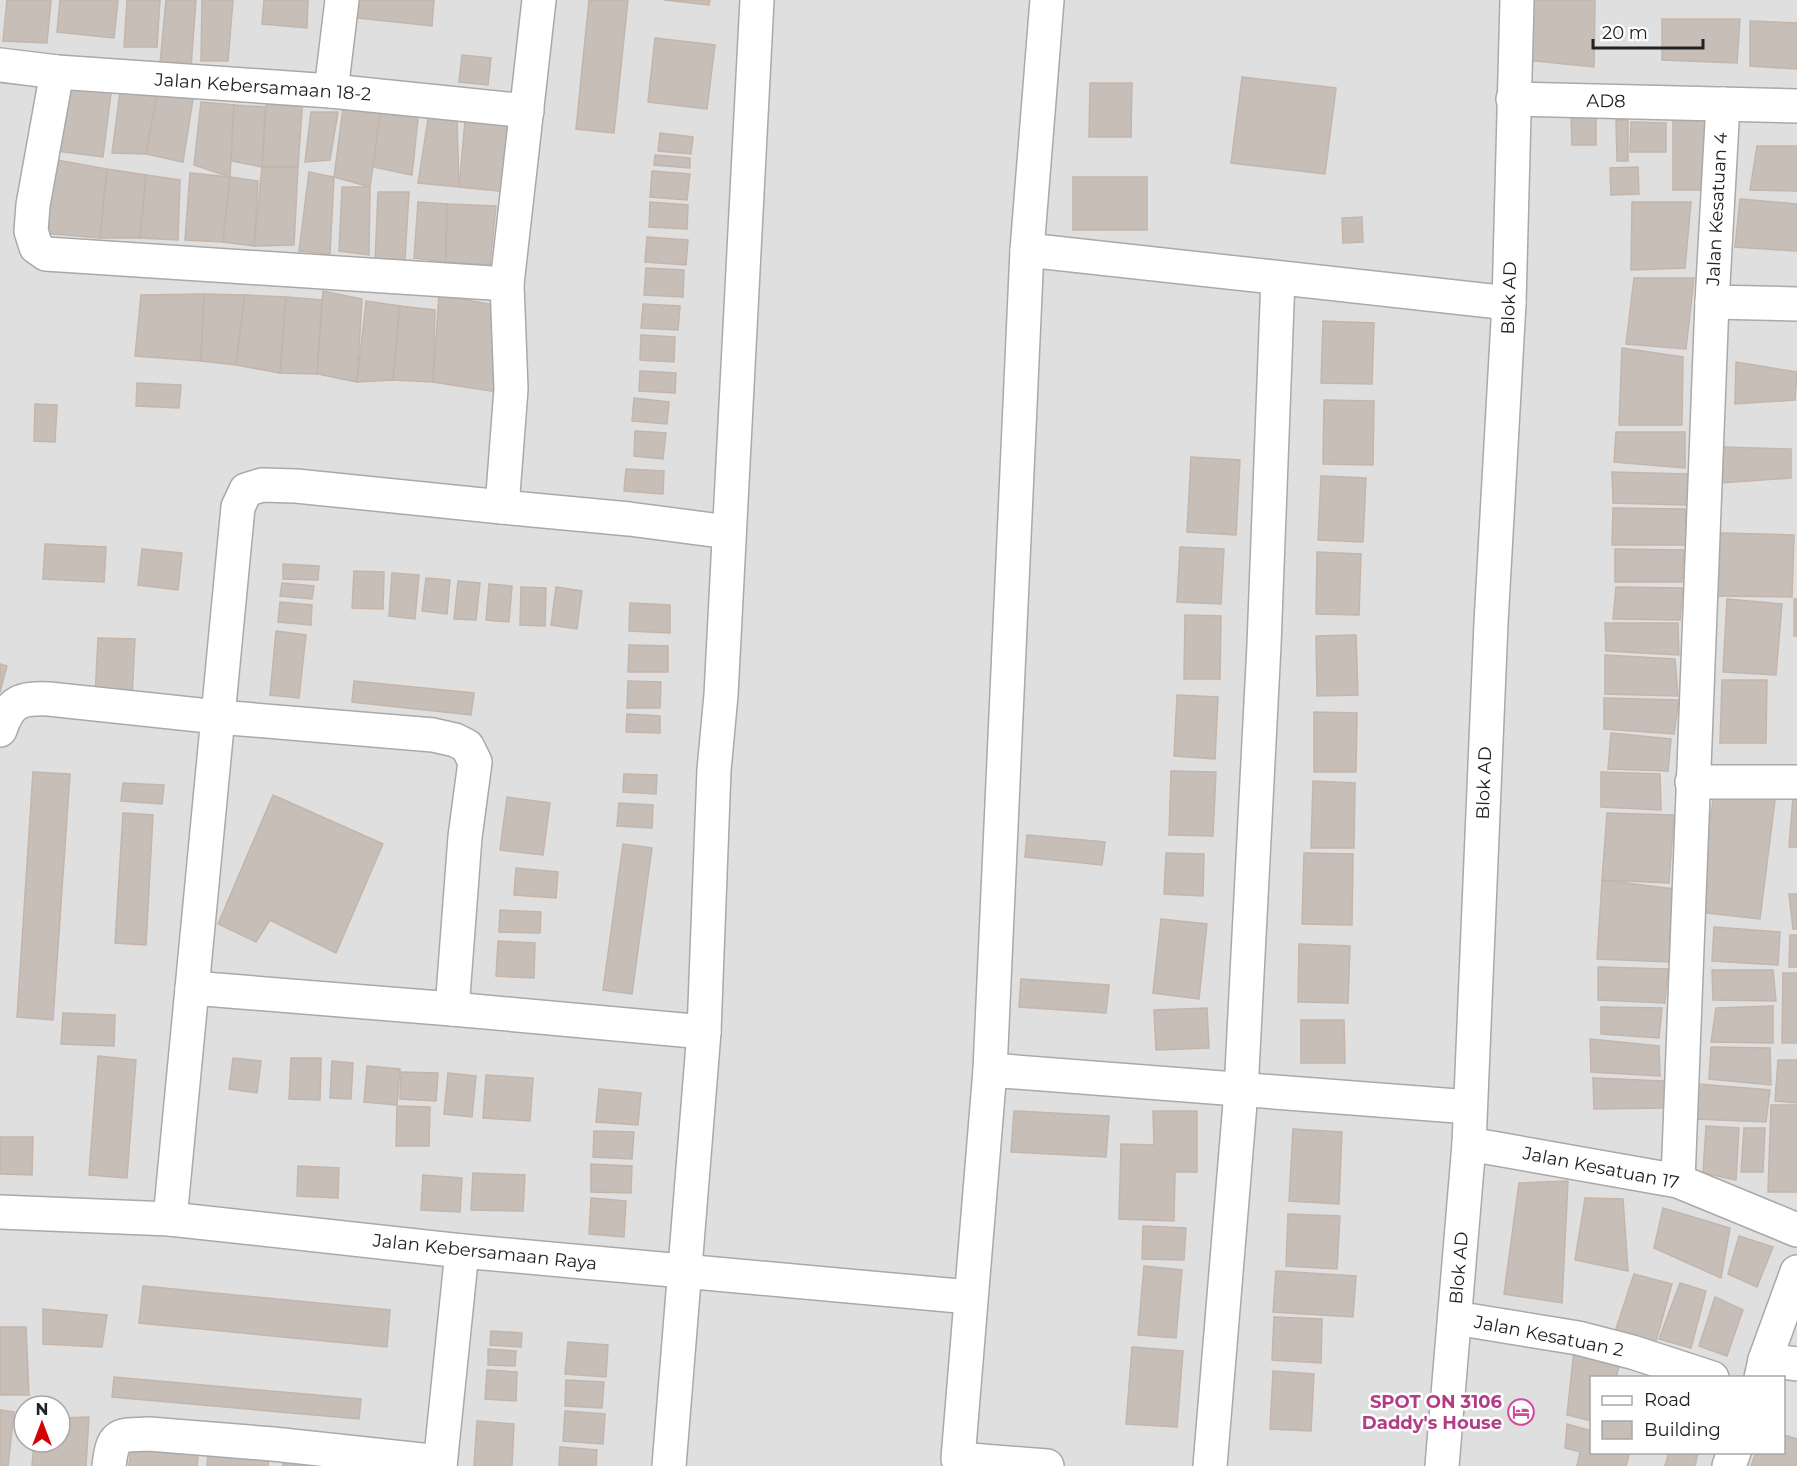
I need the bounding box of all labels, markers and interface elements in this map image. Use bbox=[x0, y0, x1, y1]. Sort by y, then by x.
scale bar bbox=[1593, 12, 1702, 50]
text: 20 m bbox=[1602, 22, 1648, 44]
street label: Jalan Kebersamaan 18-2 bbox=[153, 68, 372, 106]
street label: AD8 bbox=[1586, 90, 1626, 112]
street label: Jalan Kesatuan 4 bbox=[1702, 132, 1732, 287]
street label: Blok AD bbox=[1497, 261, 1521, 335]
street label: Blok AD bbox=[1472, 746, 1496, 820]
street label: Jalan Kesatuan 17 bbox=[1520, 1142, 1681, 1194]
street label: Jalan Kebersamaan Raya bbox=[371, 1229, 598, 1275]
street label: Blok AD bbox=[1445, 1231, 1473, 1305]
street label: Jalan Kesatuan 2 bbox=[1471, 1311, 1626, 1361]
legend bbox=[1590, 1376, 1785, 1454]
text: Road bbox=[1644, 1389, 1691, 1411]
place label: SPOT ON 3106 Daddy's House bbox=[1362, 1391, 1503, 1434]
north arrow bbox=[12, 1394, 72, 1454]
hotel icon: SPOT ON 3106 Daddy's House bbox=[1506, 1397, 1536, 1427]
text: N bbox=[36, 1400, 48, 1419]
text: Building bbox=[1644, 1419, 1721, 1441]

